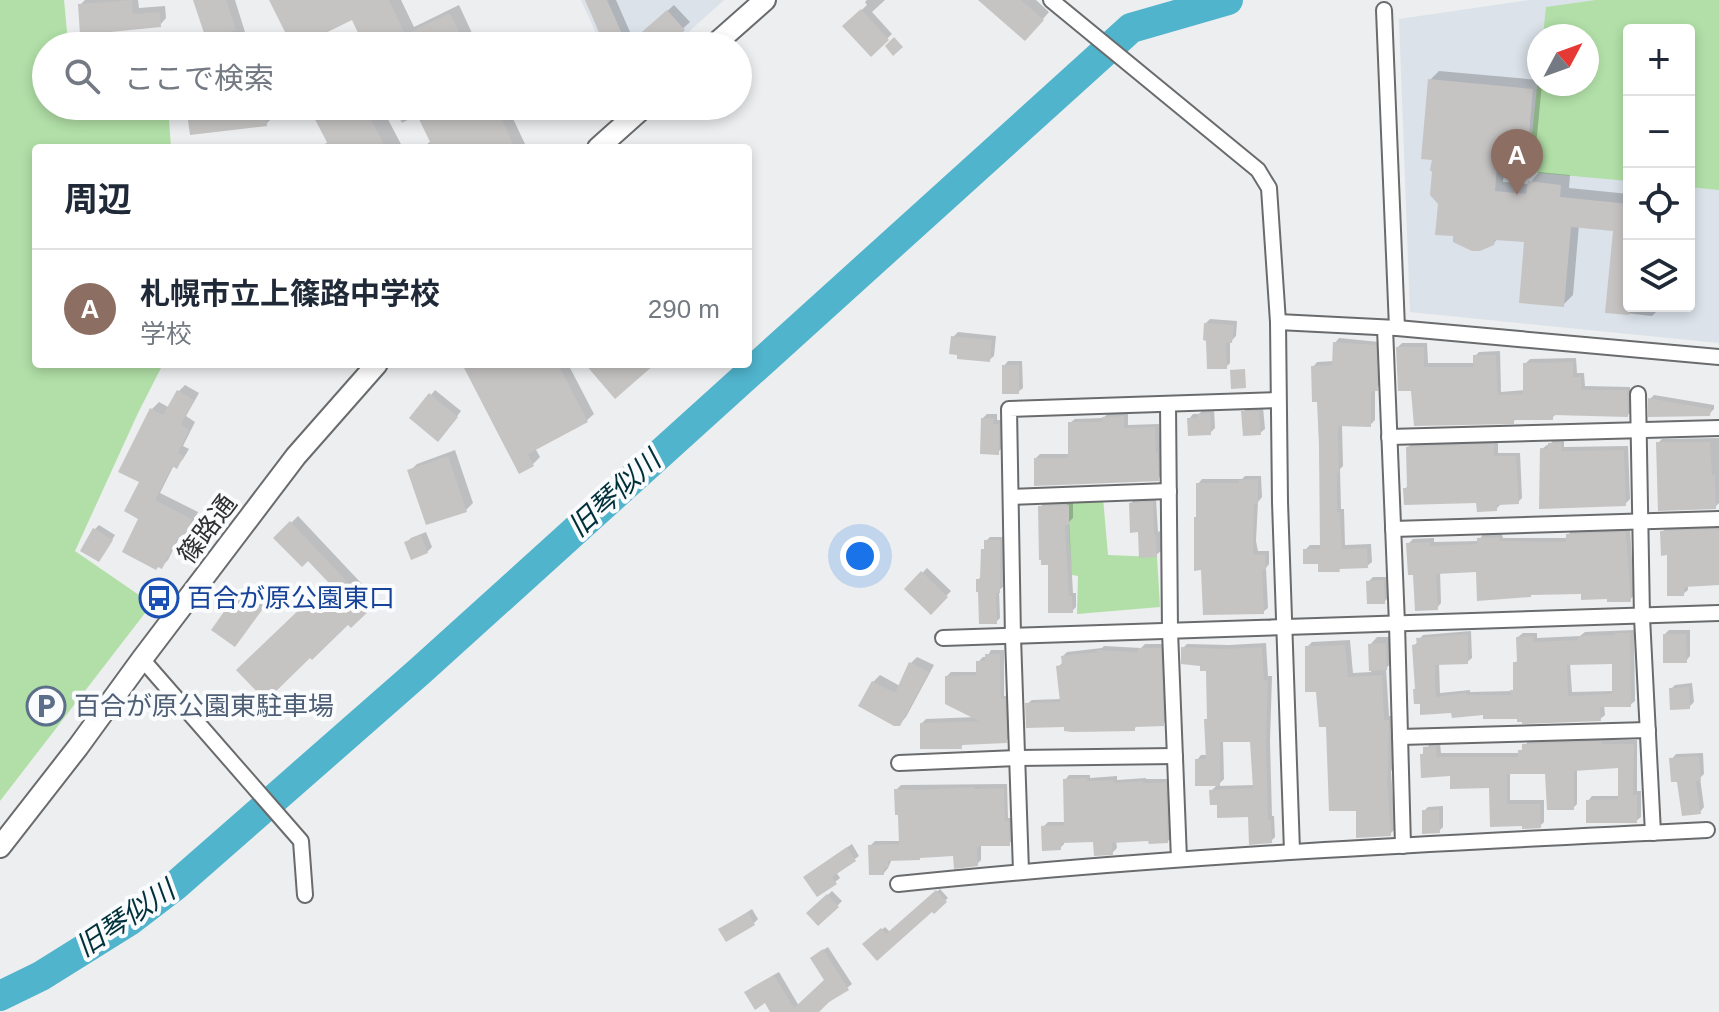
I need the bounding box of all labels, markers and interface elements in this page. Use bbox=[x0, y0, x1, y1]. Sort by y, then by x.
north arrow bbox=[1527, 24, 1599, 96]
map controls bbox=[1623, 24, 1695, 312]
button: + bbox=[1623, 24, 1695, 96]
search box bbox=[32, 32, 752, 120]
icon: search bbox=[60, 54, 104, 98]
text: ここで検索 bbox=[124, 62, 274, 95]
button: − bbox=[1623, 96, 1695, 168]
pin: A bbox=[1491, 129, 1543, 195]
button: locate bbox=[1623, 168, 1695, 240]
text: 周辺 bbox=[64, 180, 132, 218]
button: layers bbox=[1623, 240, 1695, 312]
text: 札幌市立上篠路中学校 bbox=[140, 277, 440, 310]
text: A bbox=[81, 294, 99, 324]
text: 290 m bbox=[648, 294, 720, 324]
text: 学校 bbox=[140, 319, 192, 349]
water label: 旧琴似川 bbox=[562, 442, 669, 542]
street label: 篠路通 bbox=[172, 489, 242, 569]
your location bbox=[840, 536, 880, 576]
bus stop icon: 百合が原公園東口 bbox=[138, 577, 180, 619]
place label: 百合が原公園東口 bbox=[187, 583, 395, 613]
parking icon: 百合が原公園東駐車場 bbox=[25, 685, 67, 727]
place label: 百合が原公園東駐車場 bbox=[74, 691, 334, 721]
water label: 旧琴似川 bbox=[70, 873, 183, 963]

